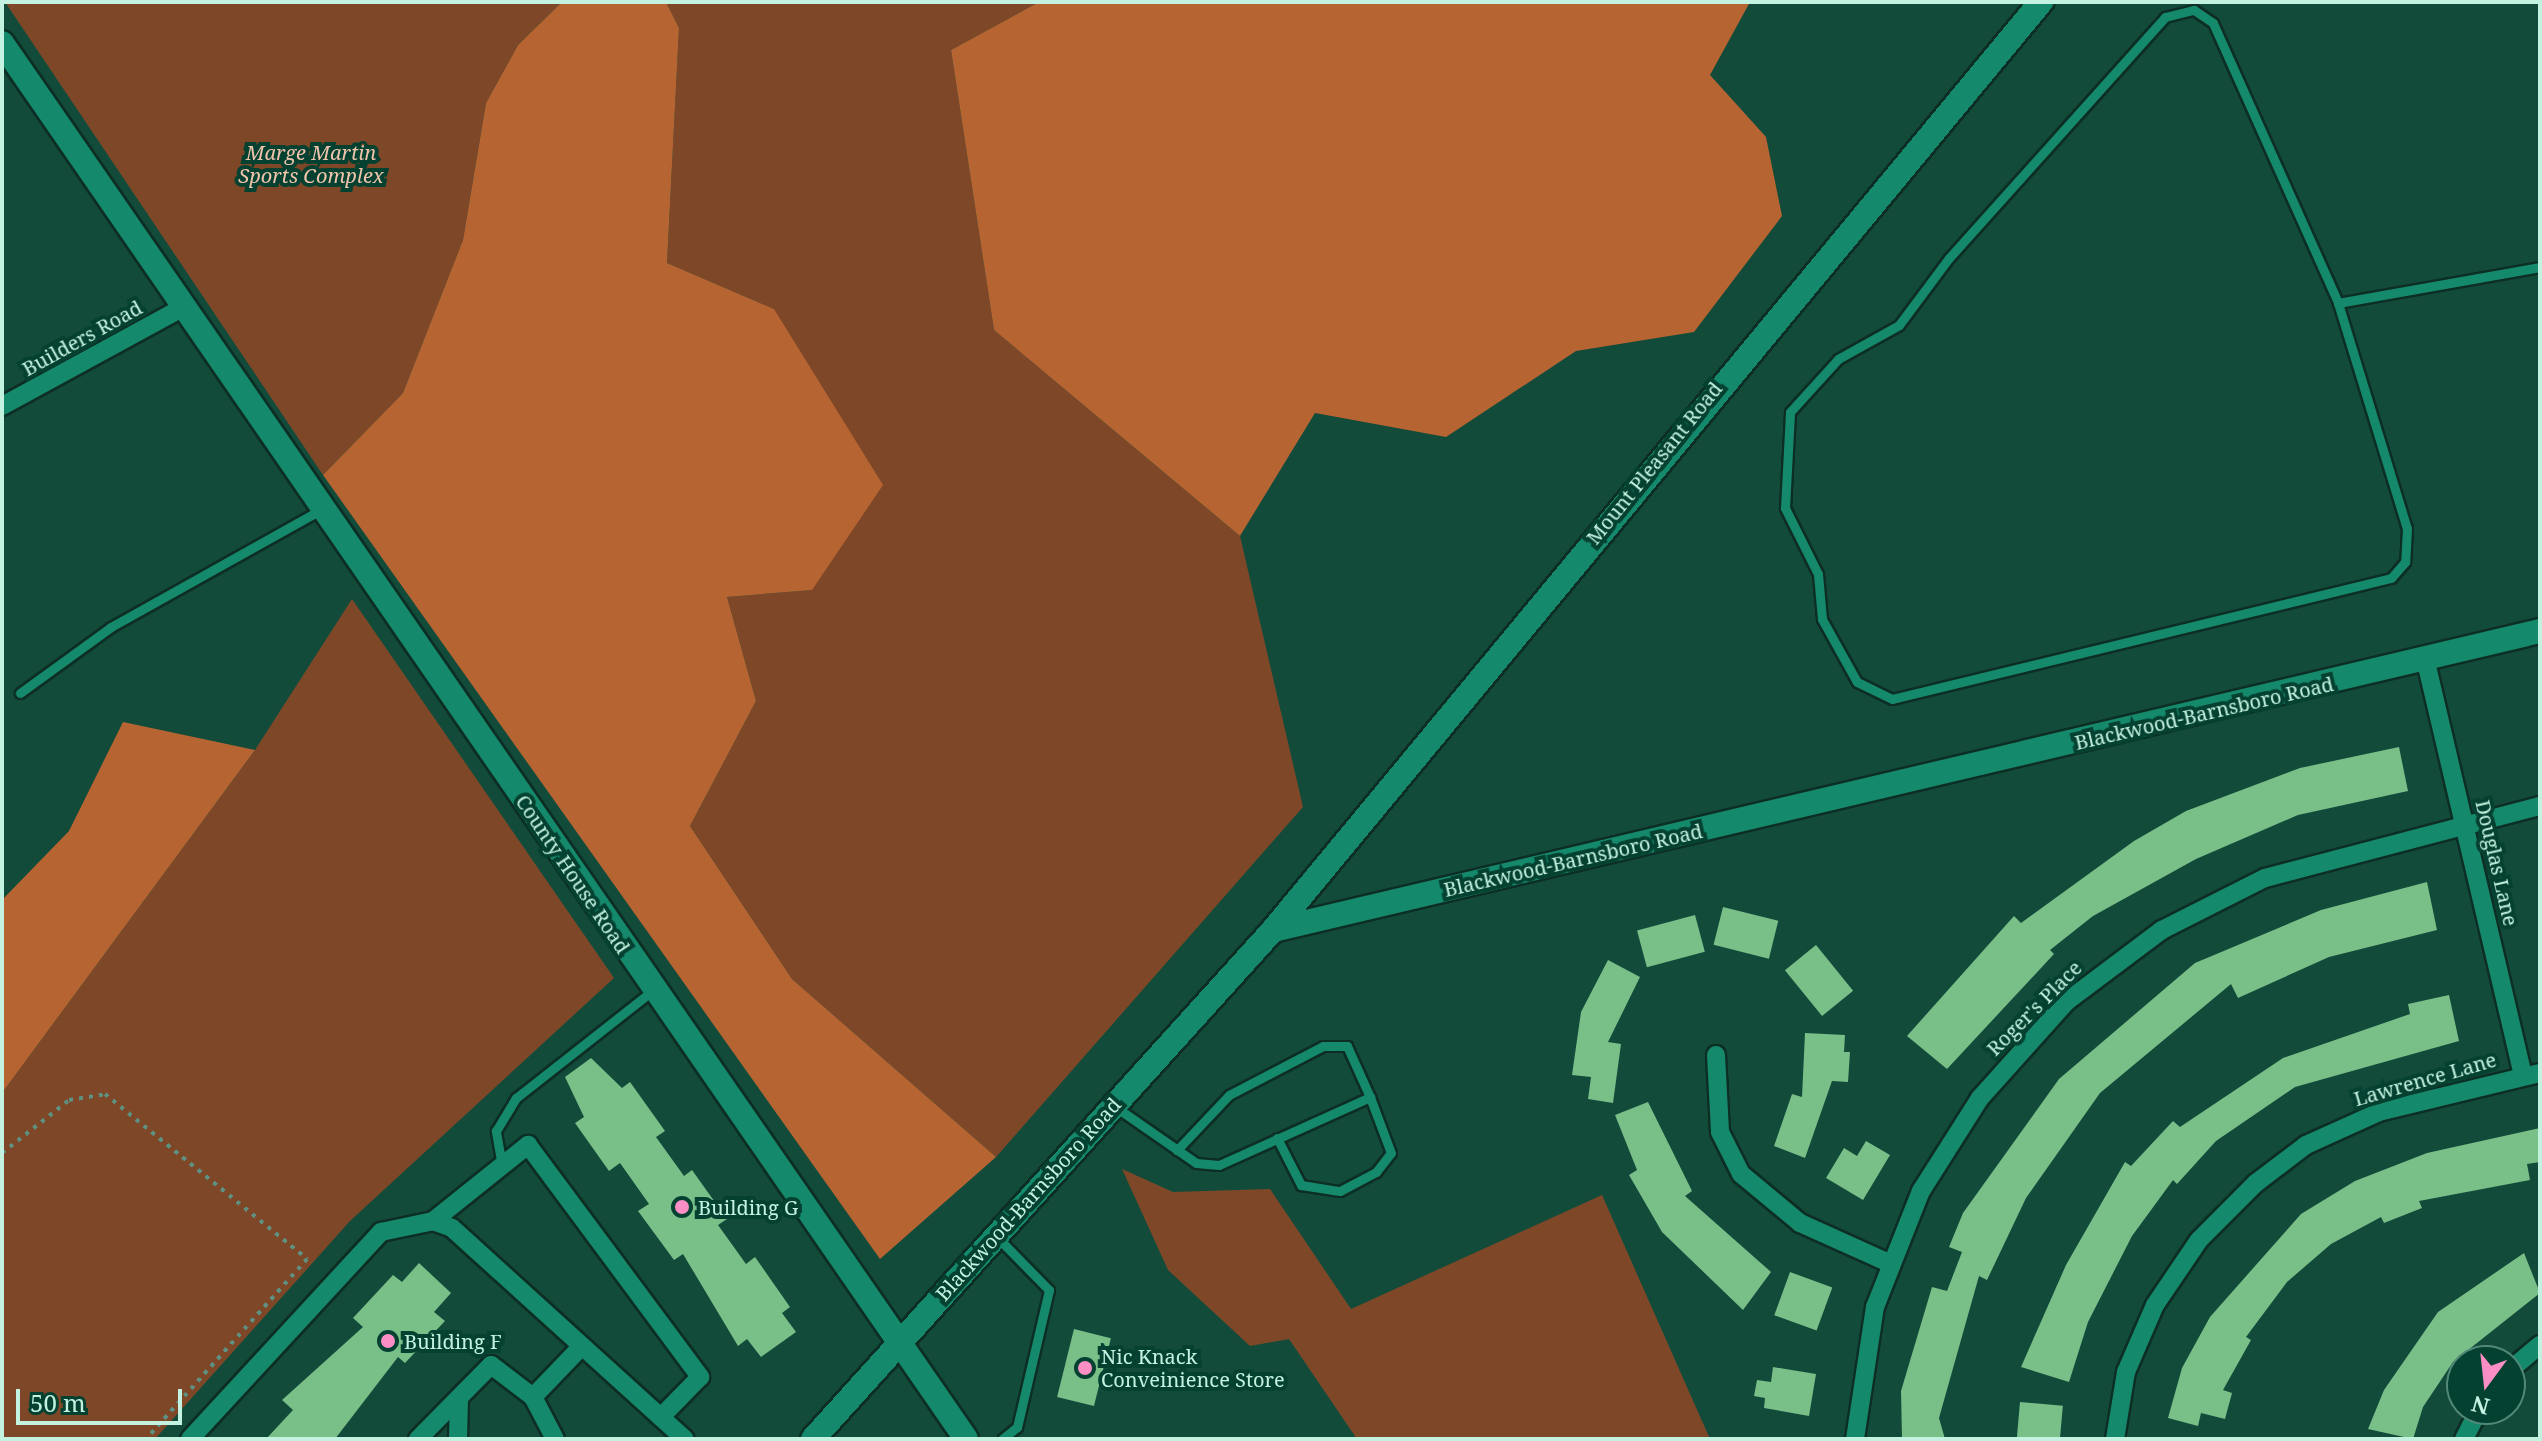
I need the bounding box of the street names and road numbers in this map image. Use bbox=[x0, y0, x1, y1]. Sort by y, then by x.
street label: Builders Road bbox=[18, 295, 146, 381]
street label: Mount Pleasant Road bbox=[1581, 377, 1727, 549]
street label: Blackwood-Barnsboro Road bbox=[2072, 672, 2336, 754]
street label: County House Road bbox=[511, 790, 635, 958]
street label: Douglas Lane bbox=[2471, 798, 2523, 928]
street label: Blackwood-Barnsboro Road bbox=[1441, 819, 1705, 901]
street label: Roger's Place bbox=[1982, 956, 2086, 1060]
street label: Lawrence Lane bbox=[2351, 1047, 2499, 1111]
street label: Blackwood-Barnsboro Road bbox=[931, 1093, 1125, 1305]

